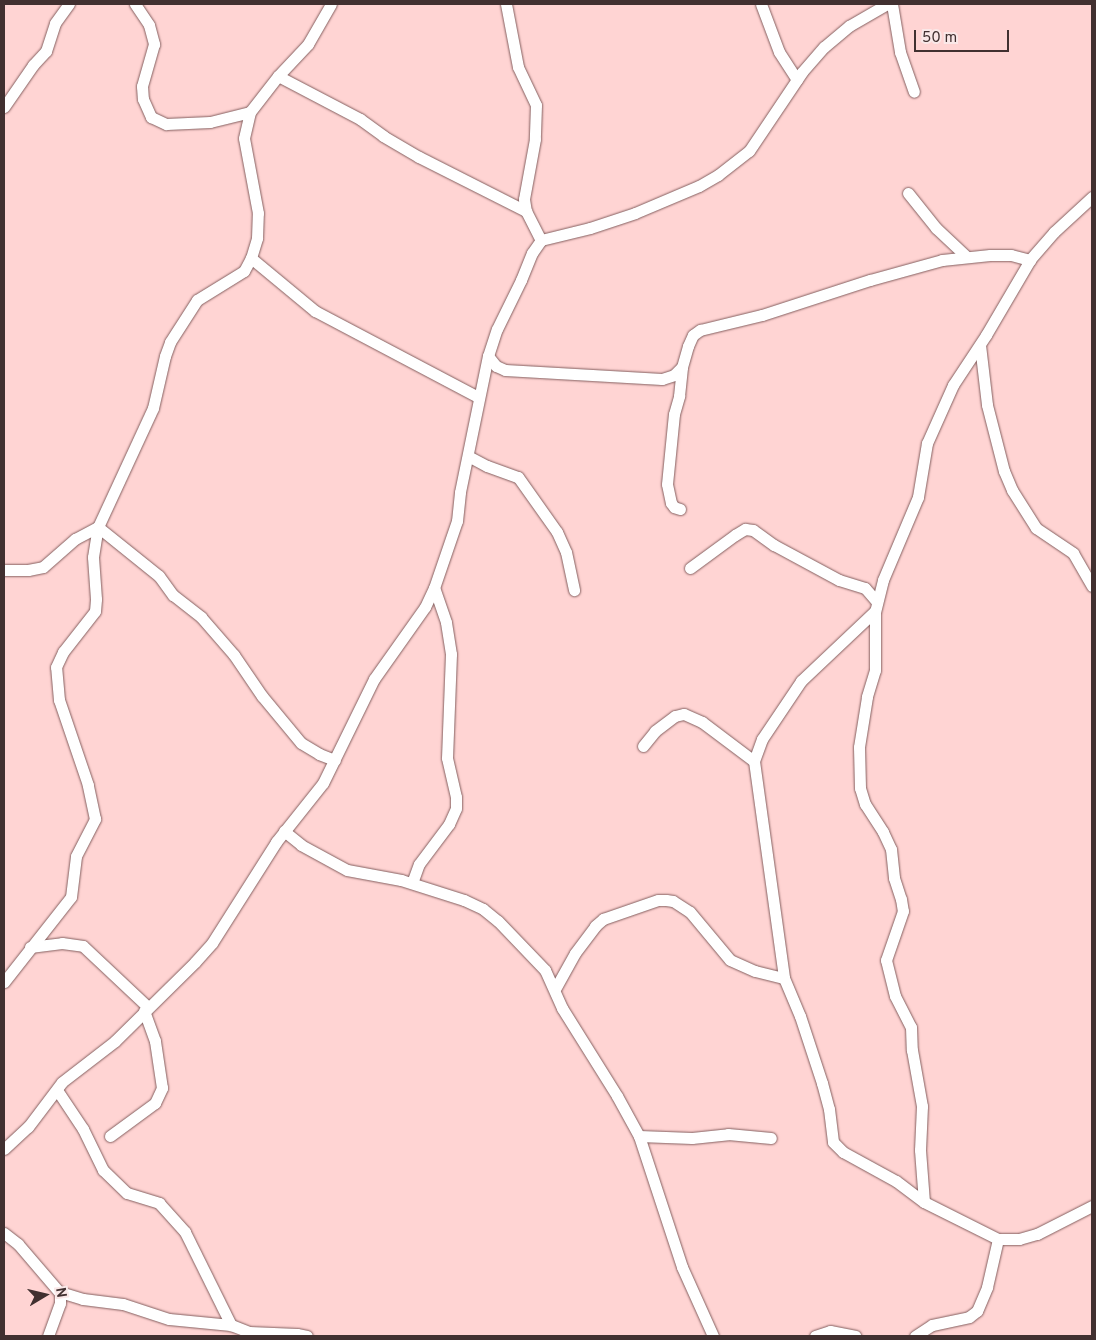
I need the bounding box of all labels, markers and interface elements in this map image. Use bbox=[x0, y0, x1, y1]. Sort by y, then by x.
scale bar bbox=[916, 20, 1011, 52]
text: 50 m bbox=[922, 29, 957, 48]
north arrow bbox=[20, 1270, 70, 1320]
text: N bbox=[51, 1286, 69, 1299]

